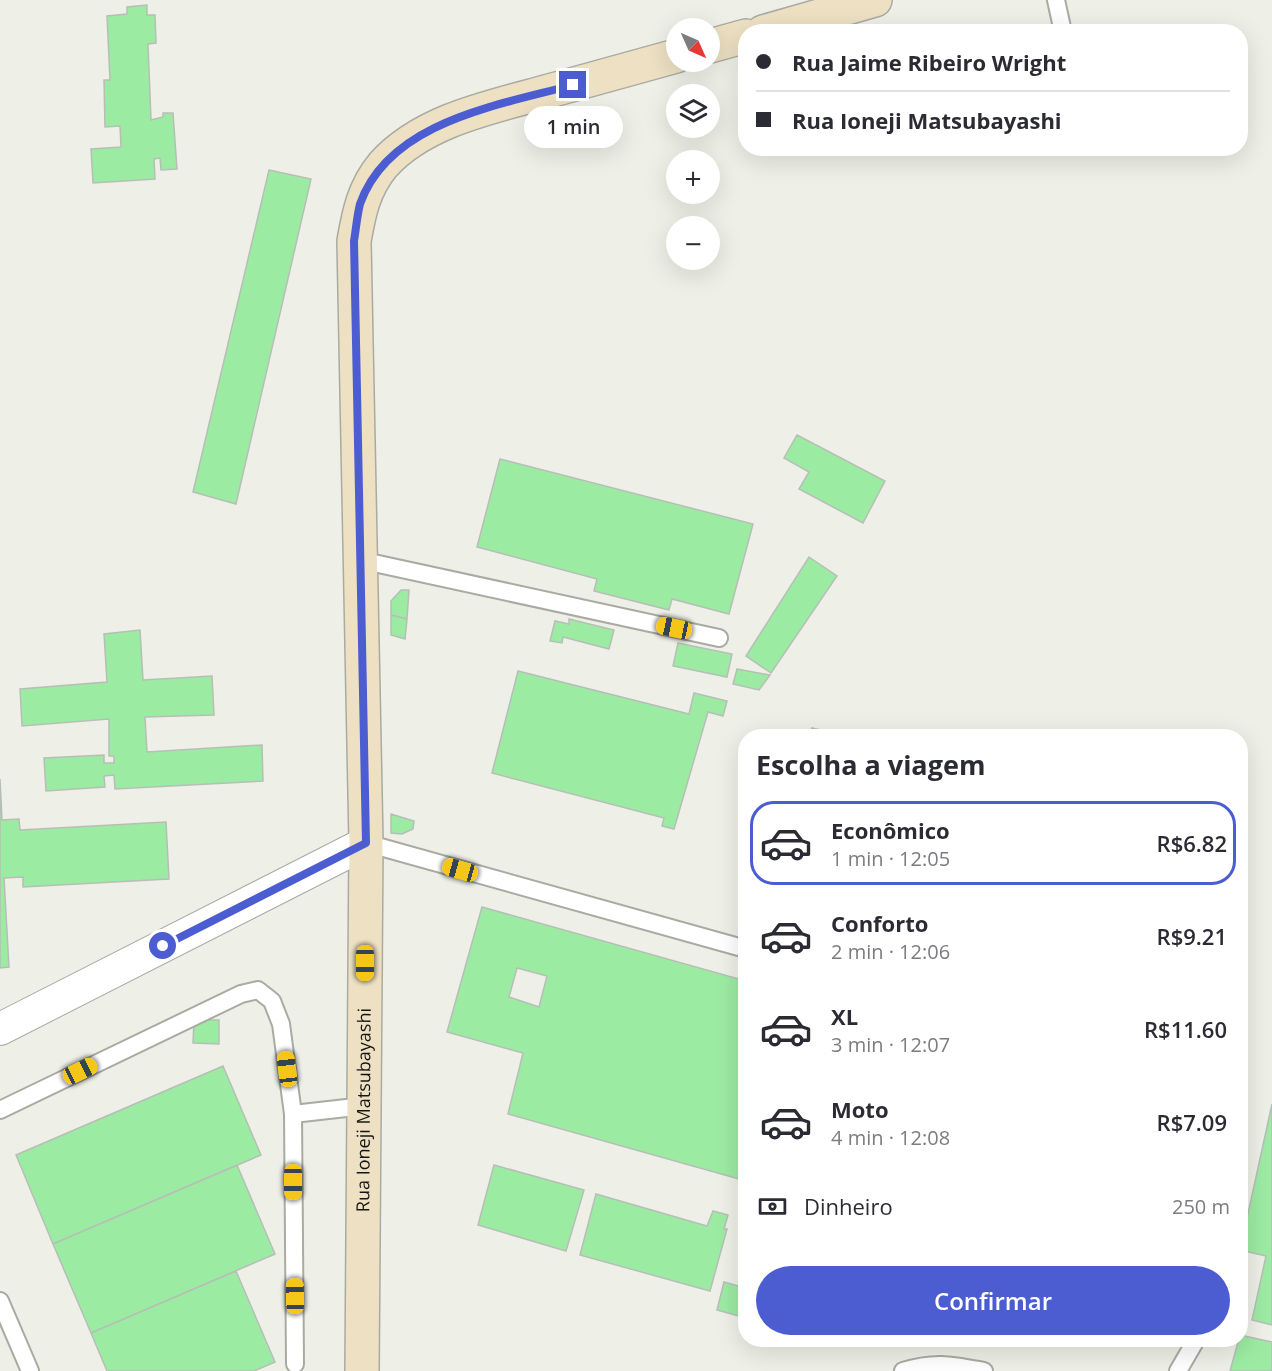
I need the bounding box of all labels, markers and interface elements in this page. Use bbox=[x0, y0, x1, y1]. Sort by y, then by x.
north arrow bbox=[666, 18, 720, 72]
map controls bbox=[666, 18, 720, 270]
text: Rua Jaime Ribeiro Wright bbox=[792, 47, 1066, 77]
route end bbox=[559, 71, 586, 98]
button: layers bbox=[666, 84, 720, 138]
text: Rua Ioneji Matsubayashi bbox=[792, 105, 1062, 135]
callout: 1 min bbox=[524, 106, 622, 148]
text: 1 min bbox=[547, 113, 601, 140]
button: + bbox=[666, 150, 720, 204]
button: − bbox=[666, 216, 720, 270]
car bbox=[655, 615, 693, 641]
text: Escolha a viagem bbox=[756, 746, 985, 783]
text: Econômico bbox=[831, 815, 950, 845]
icon: car bbox=[759, 816, 813, 870]
text: R$6.82 bbox=[1157, 828, 1227, 858]
text: 1 min · 12:05 bbox=[831, 845, 950, 872]
car bbox=[440, 856, 480, 884]
text: Conforto bbox=[831, 908, 928, 938]
icon: car bbox=[759, 909, 813, 963]
text: R$9.21 bbox=[1157, 921, 1227, 951]
route start bbox=[149, 932, 176, 959]
text: 2 min · 12:06 bbox=[831, 938, 950, 965]
car bbox=[356, 945, 374, 981]
text: XL bbox=[831, 1001, 858, 1031]
icon: car bbox=[759, 1002, 813, 1056]
street label: Rua Ioneji Matsubayashi bbox=[350, 1008, 376, 1212]
text: R$11.60 bbox=[1144, 1014, 1227, 1044]
text: 3 min · 12:07 bbox=[831, 1031, 950, 1058]
car bbox=[276, 1050, 298, 1088]
car bbox=[60, 1055, 100, 1087]
text: Moto bbox=[831, 1094, 889, 1124]
icon: car bbox=[759, 1095, 813, 1149]
text: R$7.09 bbox=[1157, 1107, 1227, 1137]
text: 4 min · 12:08 bbox=[831, 1124, 950, 1151]
car bbox=[284, 1164, 302, 1200]
icon: cash bbox=[756, 1190, 789, 1223]
text: Dinheiro bbox=[804, 1191, 893, 1221]
text: 250 m bbox=[1172, 1193, 1230, 1220]
button: Confirmar bbox=[756, 1266, 1230, 1335]
car bbox=[286, 1278, 304, 1314]

